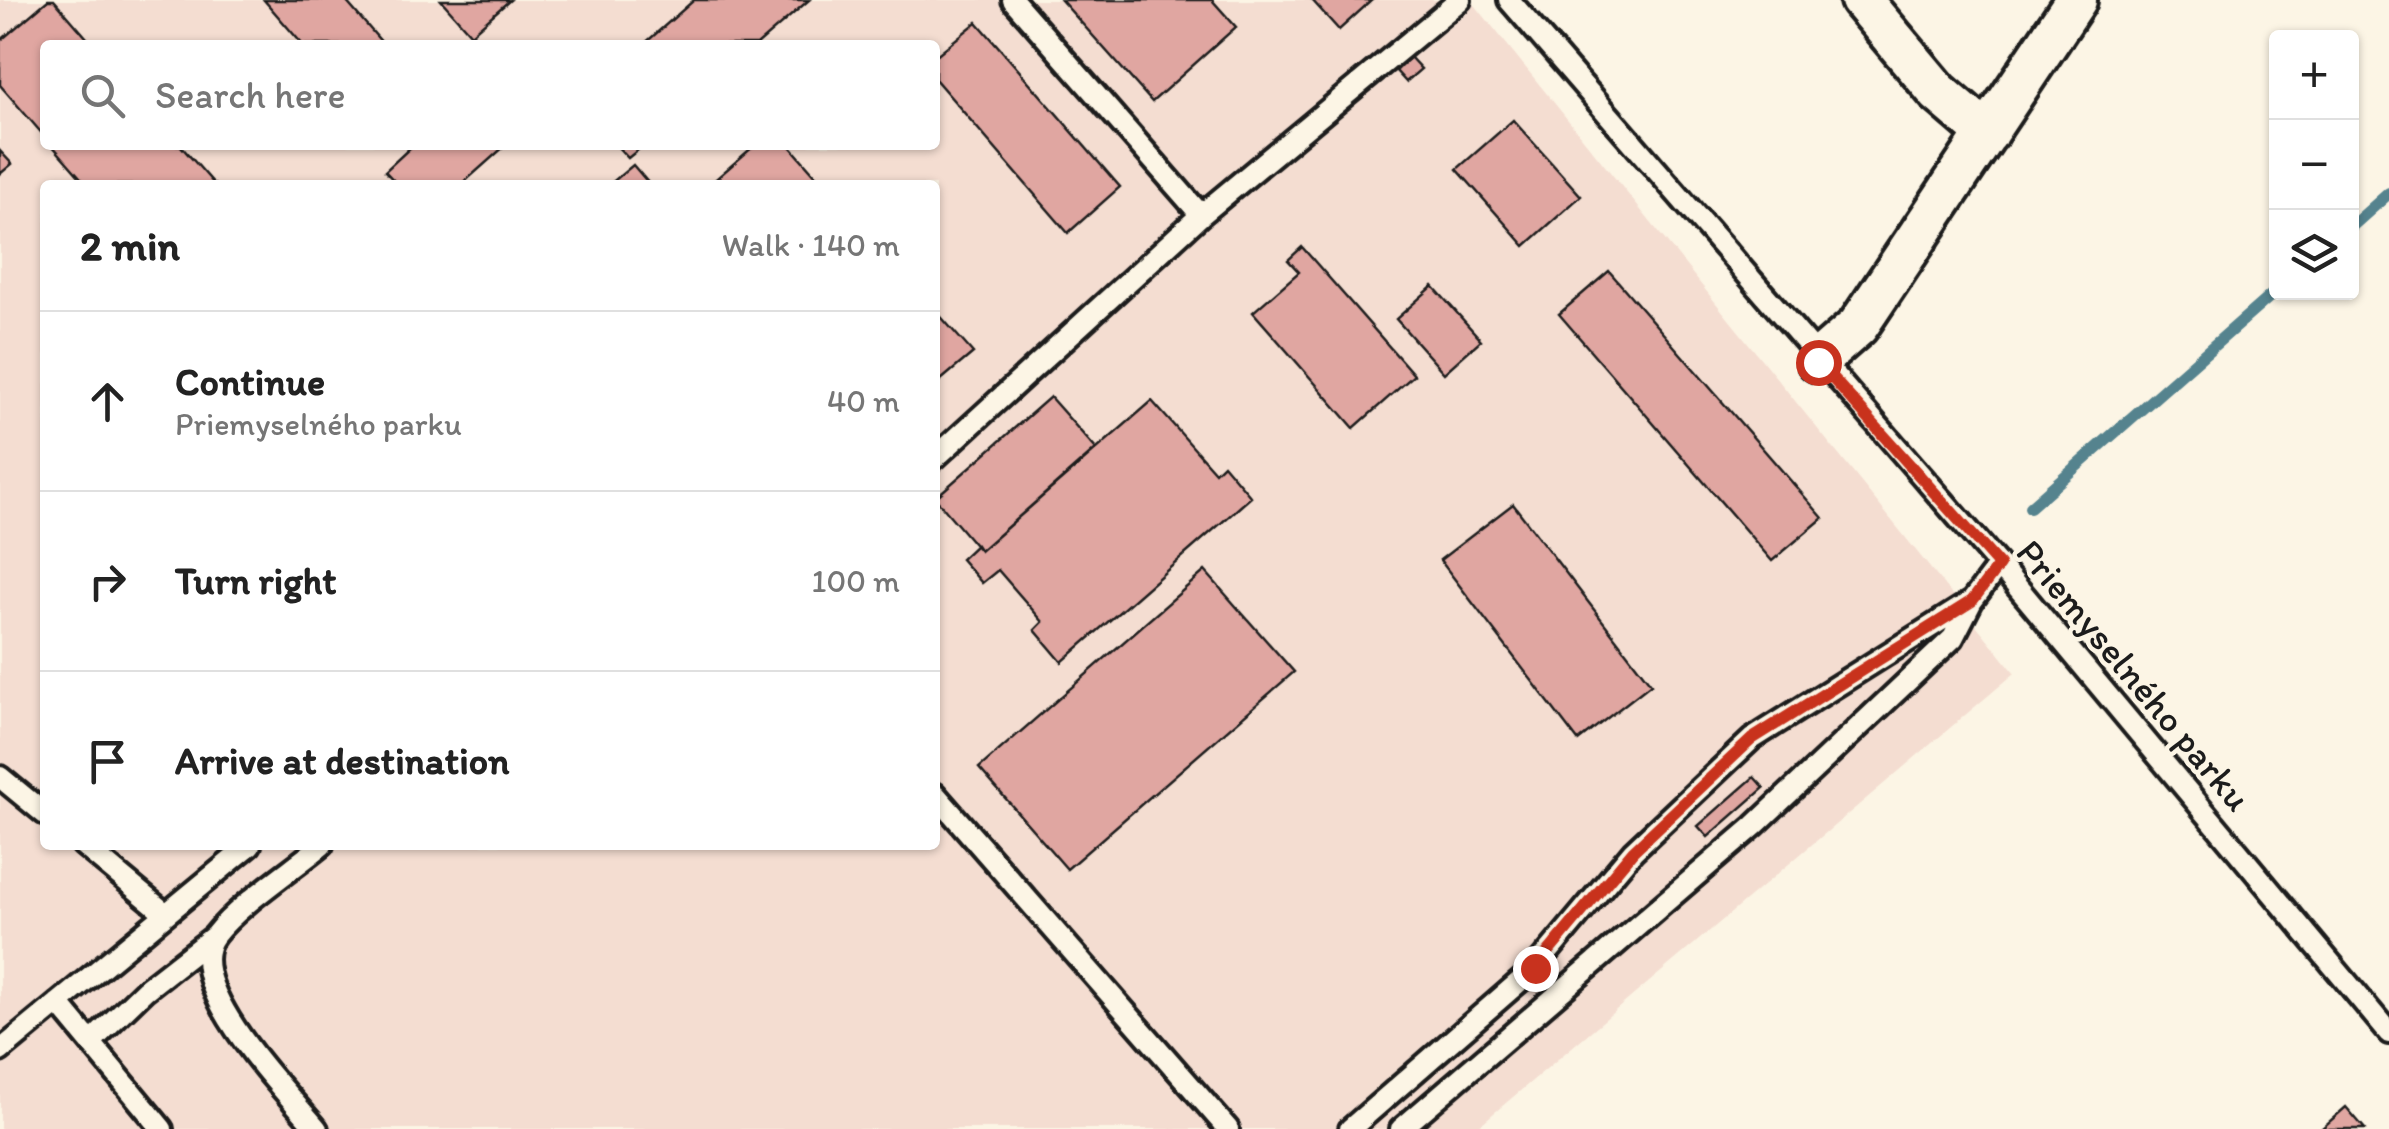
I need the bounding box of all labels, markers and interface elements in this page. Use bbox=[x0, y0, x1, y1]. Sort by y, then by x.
map controls bbox=[2269, 30, 2359, 300]
button: + bbox=[2269, 30, 2359, 120]
search box bbox=[40, 40, 940, 150]
icon: search bbox=[75, 68, 130, 123]
text: Search here bbox=[155, 72, 346, 118]
button: − bbox=[2269, 120, 2359, 210]
button: layers bbox=[2269, 210, 2359, 300]
text: 2 min bbox=[80, 220, 180, 271]
text: Walk · 140 m bbox=[722, 226, 900, 264]
route start bbox=[1796, 340, 1842, 386]
text: Continue bbox=[175, 359, 325, 405]
icon: ahead bbox=[80, 374, 135, 429]
text: 40 m bbox=[827, 382, 900, 420]
text: Priemyselného parku bbox=[175, 405, 462, 443]
street label: Priemyselného parku bbox=[2007, 530, 2261, 820]
icon: right bbox=[80, 554, 135, 609]
text: Turn right bbox=[175, 558, 337, 604]
text: 100 m bbox=[812, 562, 900, 600]
icon: arrive bbox=[80, 734, 135, 789]
text: Arrive at destination bbox=[175, 738, 510, 784]
route end bbox=[1513, 946, 1559, 992]

